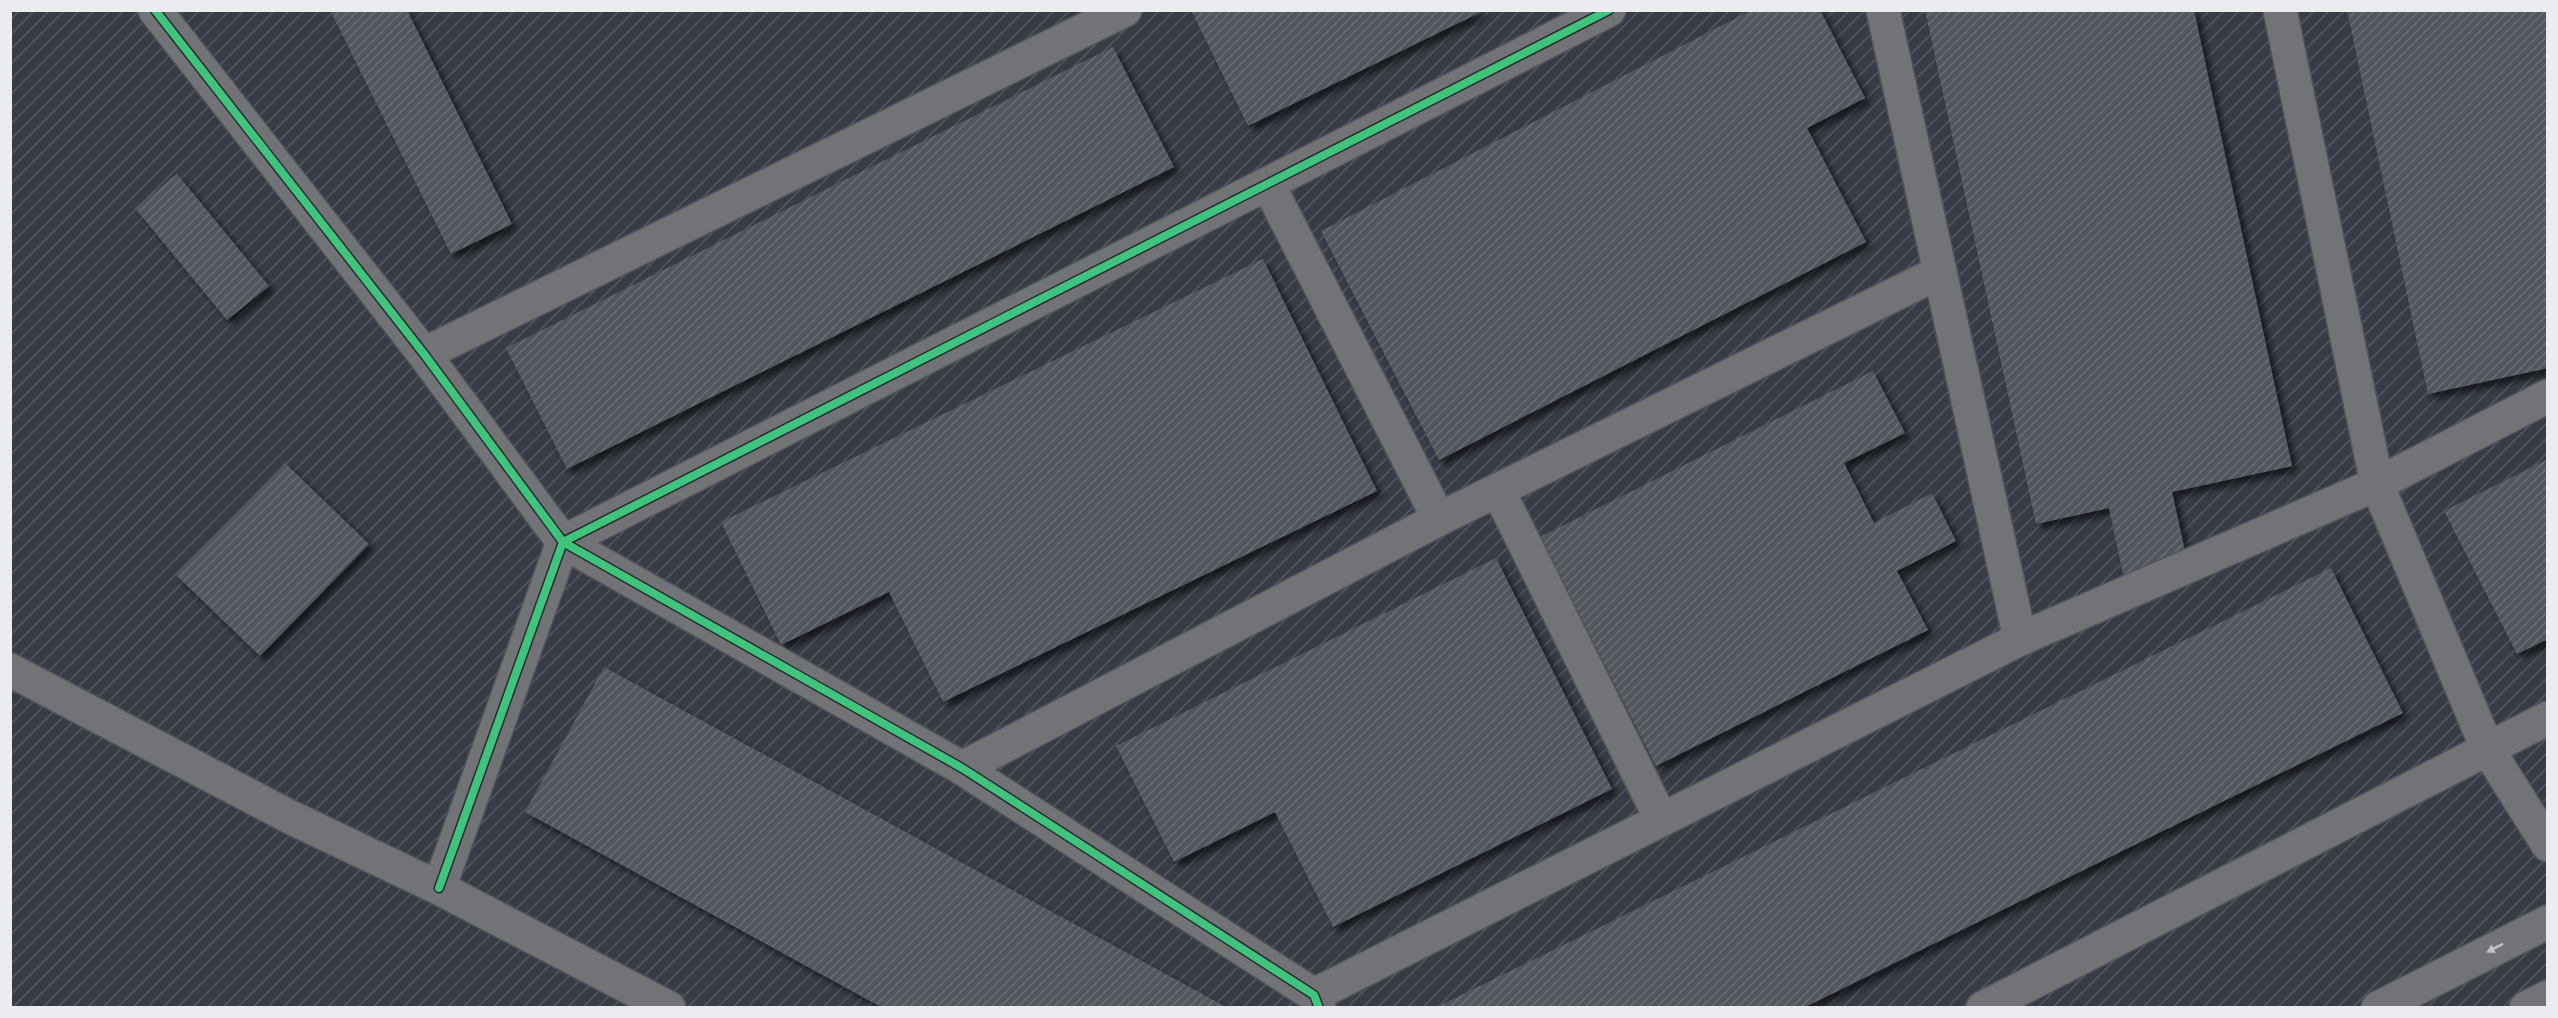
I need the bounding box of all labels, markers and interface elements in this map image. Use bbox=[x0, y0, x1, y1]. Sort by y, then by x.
one-way arrow bbox=[2487, 943, 2504, 953]

